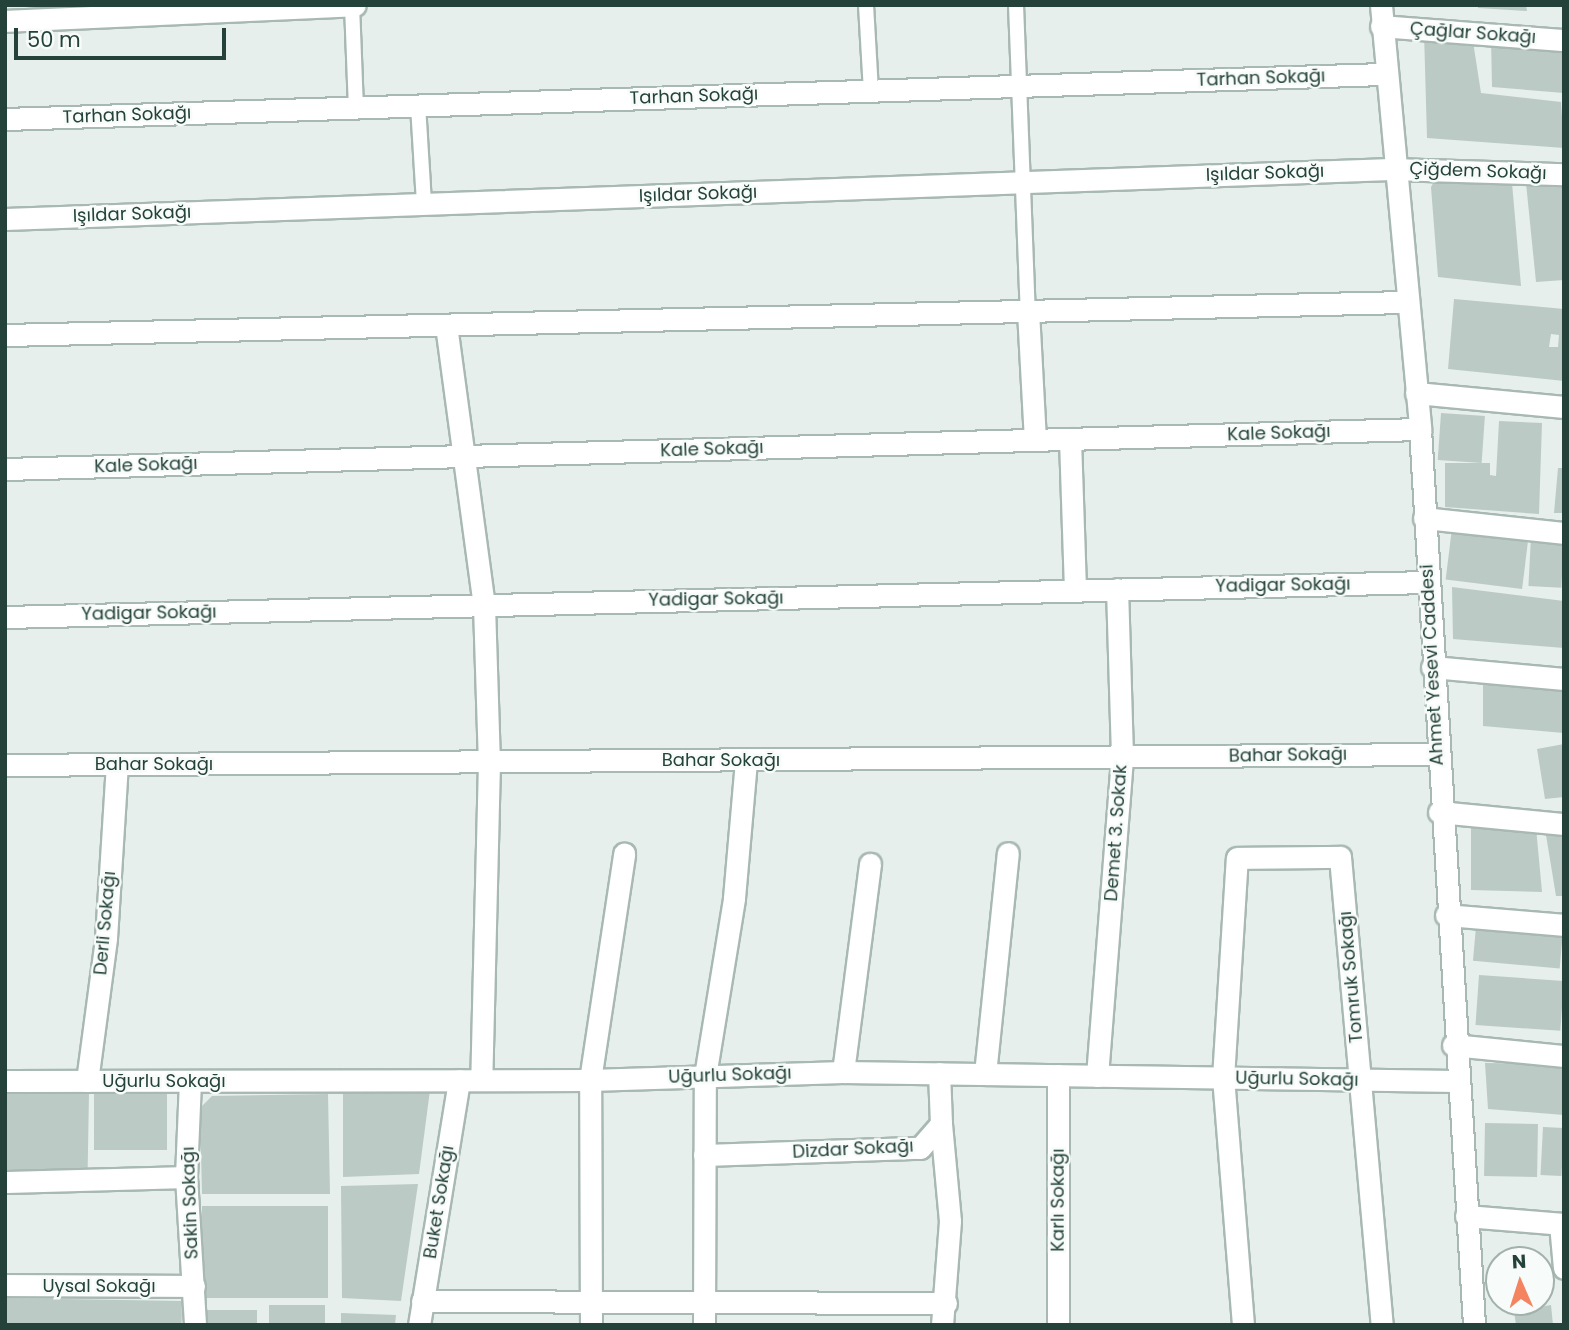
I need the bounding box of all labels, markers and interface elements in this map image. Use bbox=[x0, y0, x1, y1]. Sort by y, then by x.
scale bar bbox=[18, 14, 229, 58]
street label: Çağlar Sokağı bbox=[1409, 18, 1537, 48]
text: 50 m bbox=[27, 25, 81, 54]
street label: Tarhan Sokağı bbox=[1196, 65, 1326, 91]
street label: Tarhan Sokağı bbox=[629, 83, 759, 109]
street label: Tarhan Sokağı bbox=[62, 102, 192, 128]
street label: Çiğdem Sokağı bbox=[1409, 158, 1547, 184]
street label: Işıldar Sokağı bbox=[1205, 160, 1325, 186]
street label: Işıldar Sokağı bbox=[638, 181, 758, 207]
street label: Işıldar Sokağı bbox=[72, 201, 192, 227]
street label: Kale Sokağı bbox=[1227, 420, 1331, 446]
street label: Kale Sokağı bbox=[660, 436, 764, 462]
street label: Kale Sokağı bbox=[94, 452, 198, 478]
street label: Ahmet Yesevi Caddesi bbox=[1416, 564, 1448, 766]
street label: Yadigar Sokağı bbox=[1215, 573, 1351, 597]
street label: Yadigar Sokağı bbox=[648, 587, 784, 611]
street label: Yadigar Sokağı bbox=[81, 601, 217, 625]
street label: Bahar Sokağı bbox=[1229, 743, 1347, 767]
street label: Bahar Sokağı bbox=[662, 749, 780, 771]
street label: Bahar Sokağı bbox=[95, 753, 213, 775]
street label: Demet 3. Sokak bbox=[1100, 764, 1132, 902]
street label: Derli Sokağı bbox=[90, 870, 120, 976]
street label: Tomruk Sokağı bbox=[1334, 910, 1368, 1044]
street label: Uğurlu Sokağı bbox=[668, 1062, 792, 1088]
street label: Uğurlu Sokağı bbox=[1235, 1067, 1359, 1091]
street label: Uğurlu Sokağı bbox=[102, 1070, 226, 1092]
street label: Dizdar Sokağı bbox=[792, 1135, 914, 1163]
street label: Buket Sokağı bbox=[419, 1144, 459, 1260]
street label: Sakin Sokağı bbox=[177, 1146, 203, 1260]
street label: Karlı Sokağı bbox=[1047, 1148, 1069, 1252]
north arrow bbox=[1485, 1246, 1555, 1316]
text: N bbox=[1511, 1248, 1527, 1275]
street label: Uysal Sokağı bbox=[42, 1275, 156, 1297]

